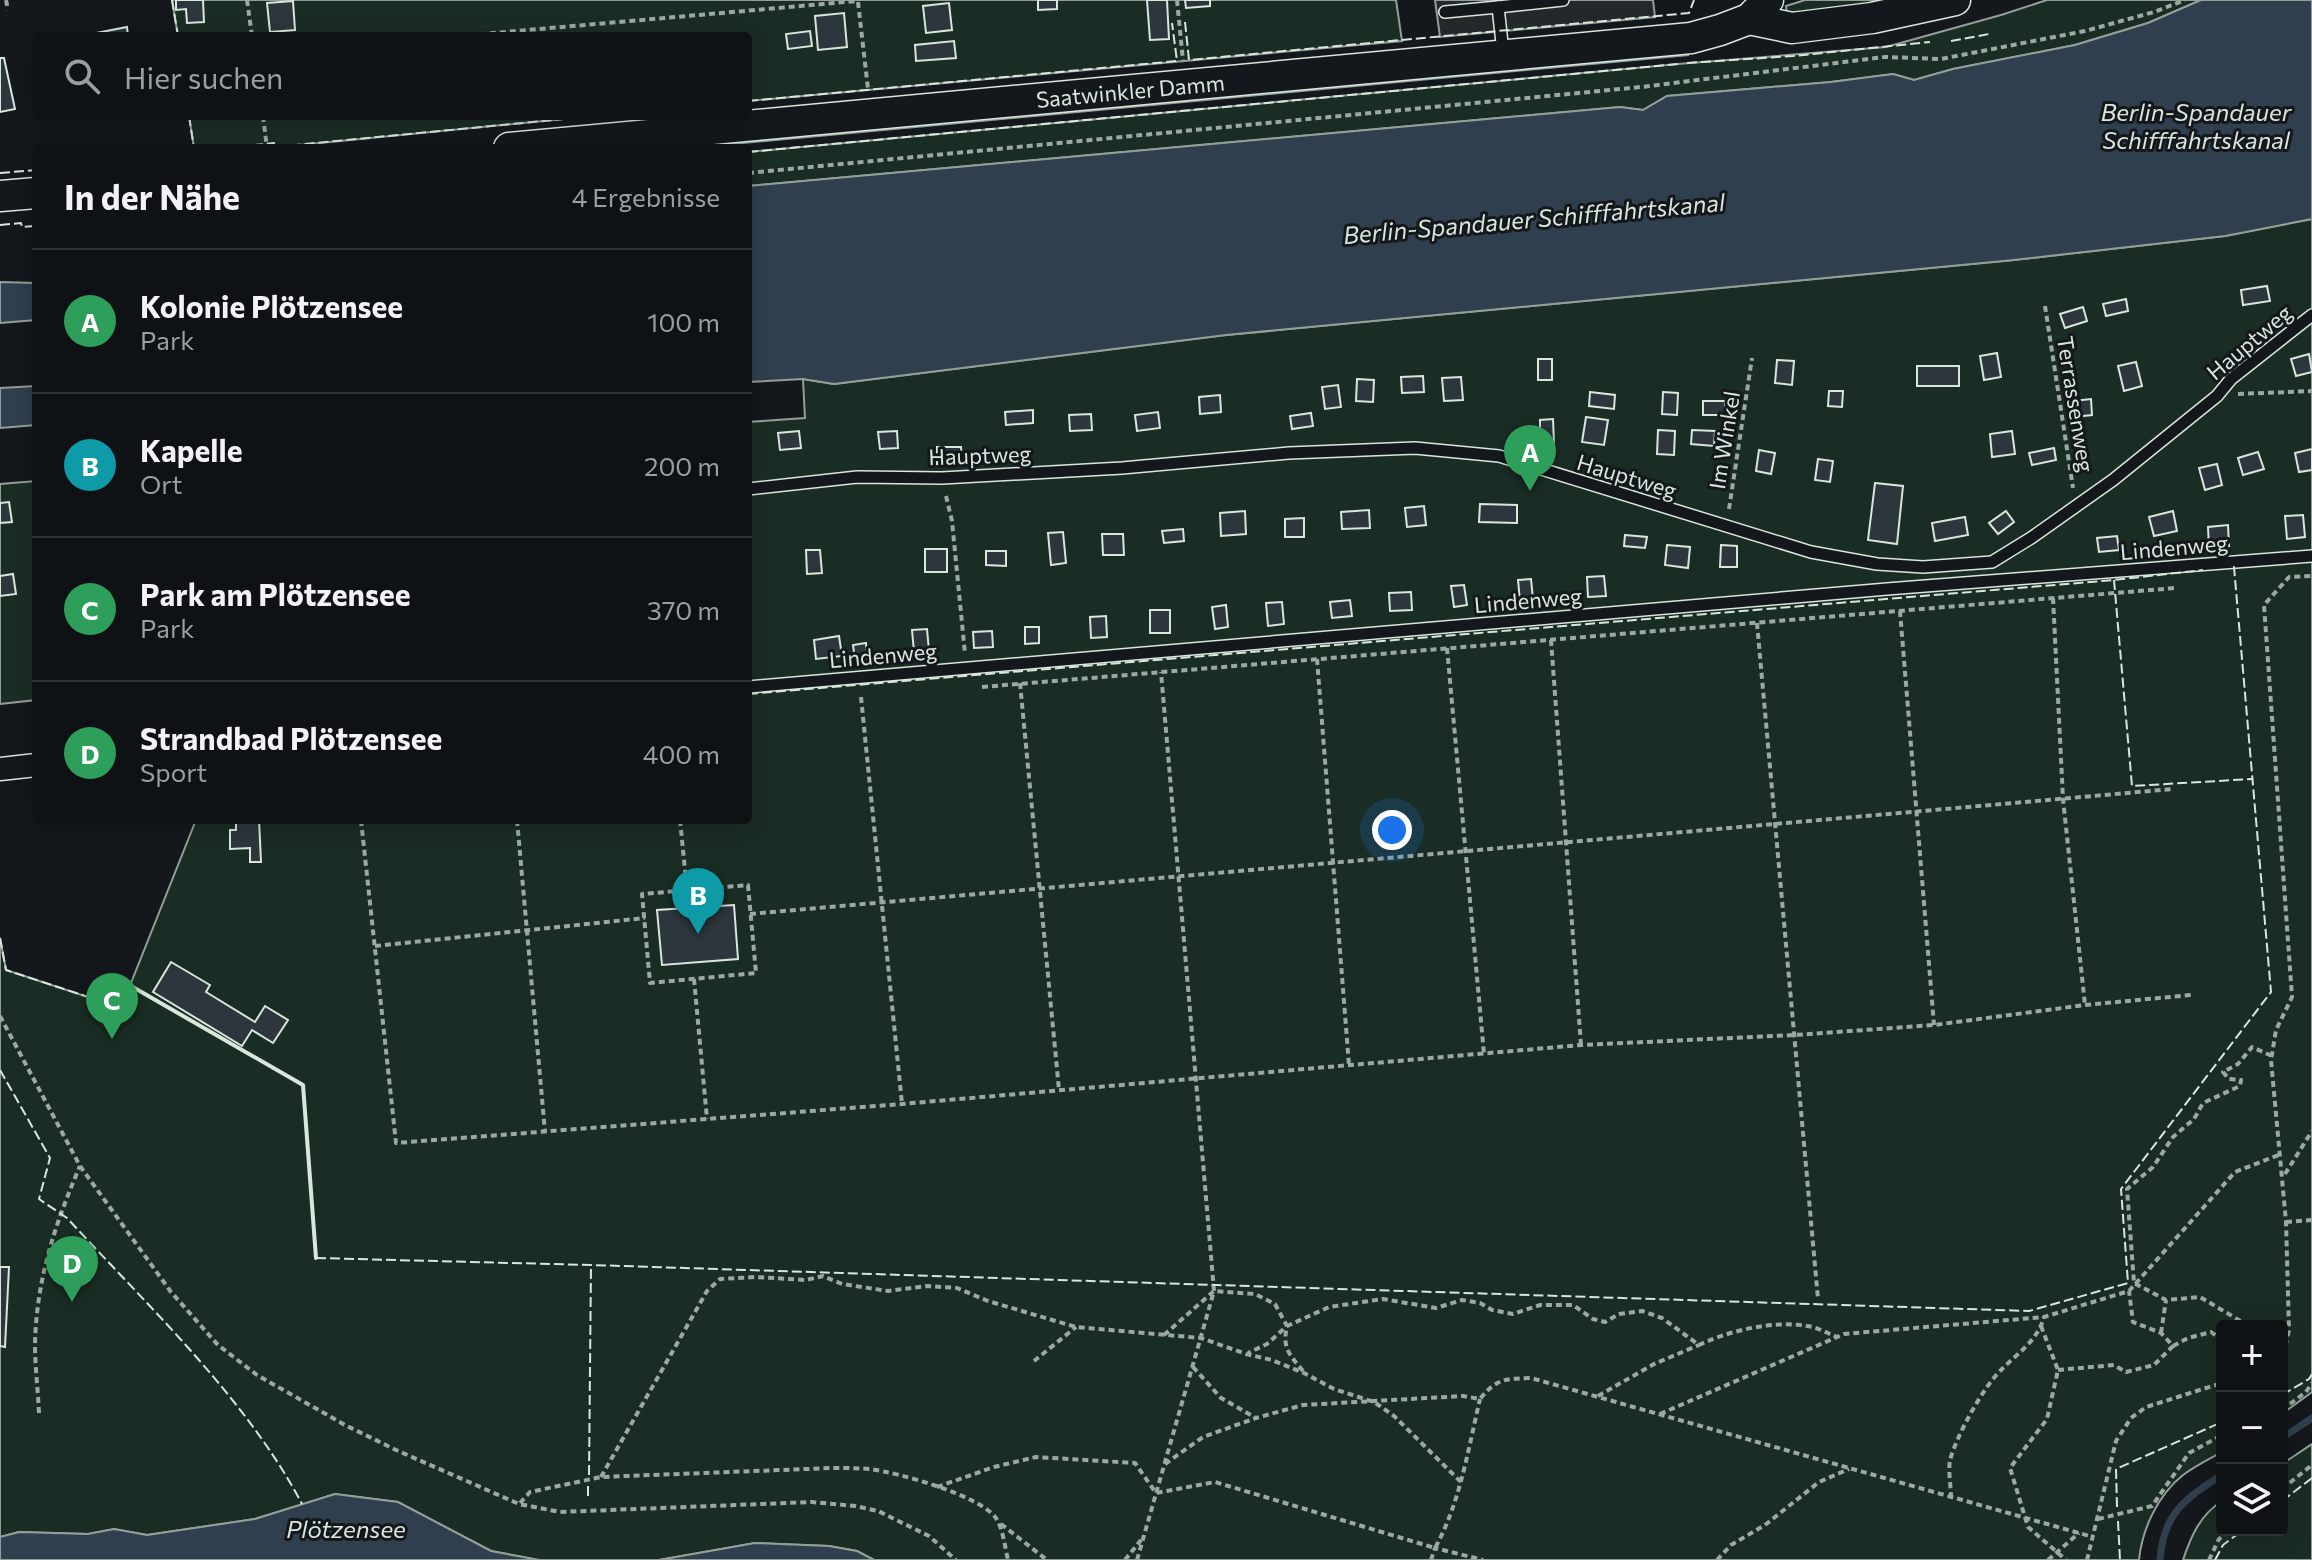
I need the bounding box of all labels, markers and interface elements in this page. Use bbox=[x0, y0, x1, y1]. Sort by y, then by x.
search box bbox=[32, 32, 752, 120]
icon: search bbox=[60, 54, 104, 98]
text: Hier suchen bbox=[124, 58, 283, 95]
street label: Saatwinkler Damm bbox=[1035, 68, 1226, 112]
water label: Berlin-Spandauer Schifffahrtskanal bbox=[2101, 97, 2293, 154]
text: In der Nähe bbox=[64, 175, 240, 217]
text: 4 Ergebnisse bbox=[572, 181, 720, 212]
water label: Berlin-Spandauer Schifffahrtskanal bbox=[1342, 187, 1727, 249]
text: Kolonie Plötzensee bbox=[140, 287, 403, 324]
street label: Hauptweg bbox=[2201, 299, 2297, 385]
text: A bbox=[81, 306, 99, 337]
text: 100 m bbox=[647, 306, 720, 337]
text: Park bbox=[140, 324, 194, 355]
street label: Terrassenweg bbox=[2052, 334, 2100, 474]
street label: Im Winkel bbox=[1703, 389, 1745, 491]
pin: A bbox=[1504, 425, 1556, 491]
text: Kapelle bbox=[140, 431, 242, 468]
street label: Hauptweg bbox=[928, 440, 1032, 470]
street label: Hauptweg bbox=[1574, 448, 1680, 504]
text: B bbox=[81, 450, 99, 481]
text: 200 m bbox=[644, 450, 720, 481]
text: Ort bbox=[140, 468, 182, 499]
street label: Lindenweg bbox=[2119, 529, 2229, 565]
text: Park am Plötzensee bbox=[140, 575, 411, 612]
street label: Lindenweg bbox=[1473, 582, 1583, 618]
text: C bbox=[81, 594, 99, 625]
text: 370 m bbox=[647, 594, 720, 625]
text: Park bbox=[140, 612, 194, 643]
street label: Lindenweg bbox=[828, 637, 938, 673]
text: Strandbad Plötzensee bbox=[140, 719, 442, 756]
text: D bbox=[80, 738, 100, 769]
text: 400 m bbox=[643, 738, 720, 769]
text: Sport bbox=[140, 756, 207, 787]
your location bbox=[1372, 810, 1412, 850]
pin: B bbox=[672, 868, 724, 934]
pin: C bbox=[86, 973, 138, 1039]
pin: D bbox=[46, 1236, 98, 1302]
map controls bbox=[2216, 1320, 2288, 1536]
button: + bbox=[2216, 1320, 2288, 1392]
button: − bbox=[2216, 1392, 2288, 1464]
button: layers bbox=[2216, 1464, 2288, 1536]
water label: Plötzensee bbox=[286, 1514, 406, 1543]

